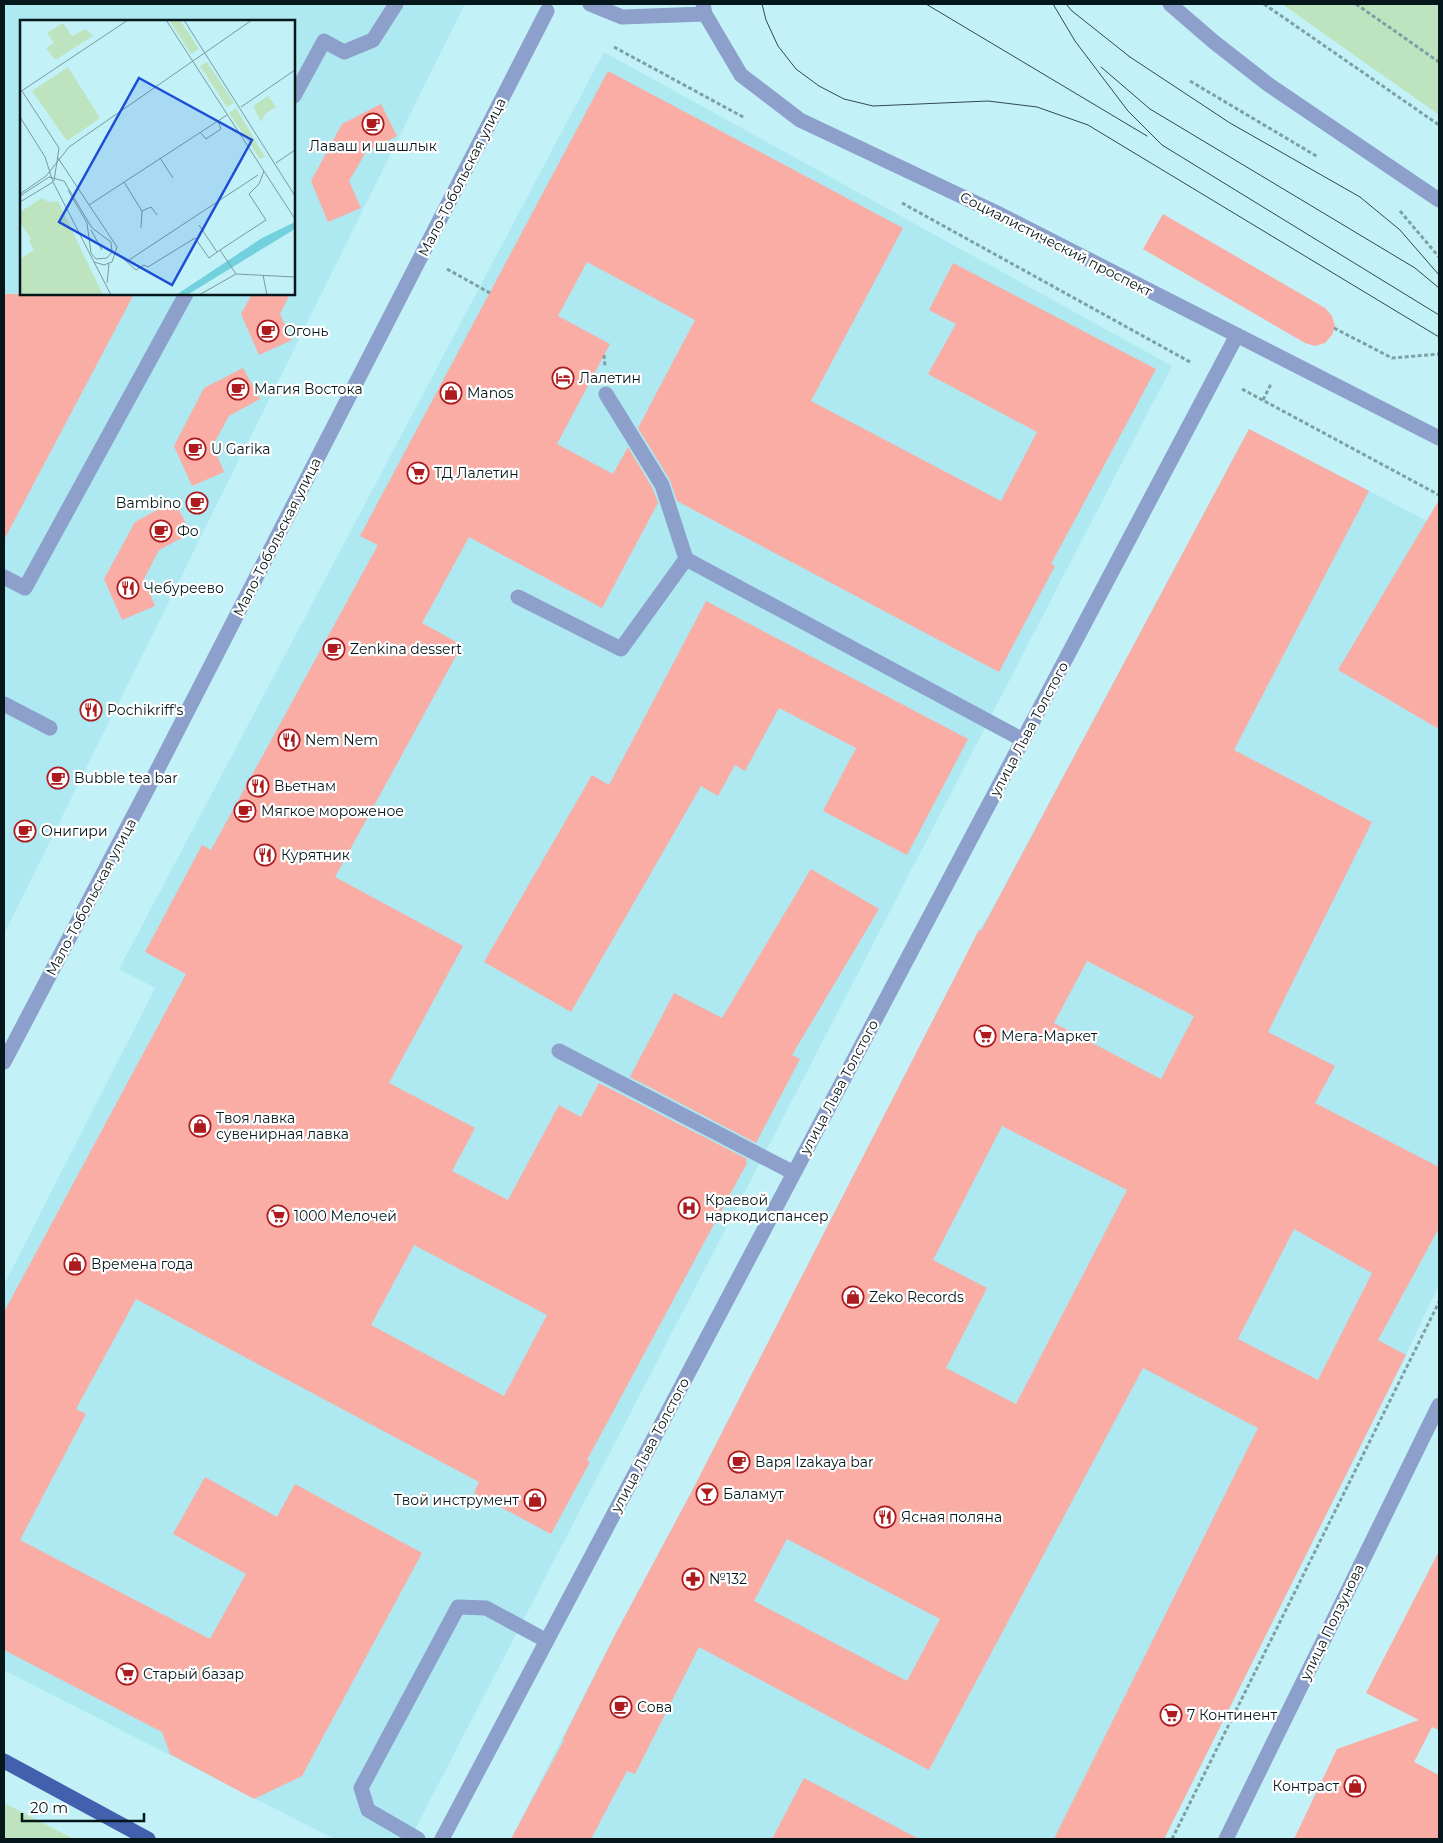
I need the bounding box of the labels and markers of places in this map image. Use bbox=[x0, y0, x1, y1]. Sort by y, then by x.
cafe icon: Лаваш и шашлык bbox=[361, 112, 385, 136]
place label: Лаваш и шашлык bbox=[309, 137, 437, 155]
cafe icon: Огонь bbox=[256, 319, 280, 343]
place label: Огонь bbox=[284, 322, 329, 340]
hotel icon: Лалетин bbox=[551, 366, 575, 390]
place label: Лалетин bbox=[579, 369, 641, 387]
cafe icon: Магия Востока bbox=[226, 377, 250, 401]
place label: Магия Востока bbox=[254, 380, 363, 398]
shop icon: Manos bbox=[439, 381, 463, 405]
place label: Manos bbox=[467, 384, 514, 402]
cafe icon: U Garika bbox=[183, 437, 207, 461]
place label: U Garika bbox=[211, 440, 271, 458]
supermarket icon: ТД Лалетин bbox=[406, 461, 430, 485]
place label: ТД Лалетин bbox=[434, 464, 519, 482]
cafe icon: Bambino bbox=[185, 491, 209, 515]
place label: Bambino bbox=[116, 494, 181, 512]
cafe icon: Фо bbox=[149, 519, 173, 543]
place label: Фо bbox=[177, 522, 199, 540]
restaurant icon: Чебуреево bbox=[116, 576, 140, 600]
place label: Чебуреево bbox=[144, 579, 224, 597]
cafe icon: Zenkina dessert bbox=[322, 637, 346, 661]
place label: Zenkina dessert bbox=[350, 640, 462, 658]
restaurant icon: Pochikriff's bbox=[79, 698, 103, 722]
place label: Pochikriff's bbox=[107, 701, 184, 719]
restaurant icon: Nem Nem bbox=[277, 728, 301, 752]
place label: Nem Nem bbox=[305, 731, 378, 749]
cafe icon: Bubble tea bar bbox=[46, 766, 70, 790]
place label: Bubble tea bar bbox=[74, 769, 178, 787]
restaurant icon: Вьетнам bbox=[246, 774, 270, 798]
place label: Вьетнам bbox=[274, 777, 336, 795]
cafe icon: Мягкое мороженое bbox=[233, 799, 257, 823]
place label: Мягкое мороженое bbox=[261, 802, 404, 820]
cafe icon: Онигири bbox=[13, 819, 37, 843]
place label: Онигири bbox=[41, 822, 108, 840]
restaurant icon: Курятник bbox=[253, 843, 277, 867]
place label: Курятник bbox=[281, 846, 350, 864]
supermarket icon: Мега-Маркет bbox=[973, 1024, 997, 1048]
place label: Мега-Маркет bbox=[1001, 1027, 1098, 1045]
place label: Твоя лавка сувенирная лавка bbox=[216, 1109, 349, 1143]
shop icon: Твоя лавка сувенирная лавка bbox=[188, 1114, 212, 1138]
place label: Краевой наркодиспансер bbox=[705, 1191, 829, 1225]
hospital icon: Краевой наркодиспансер bbox=[677, 1196, 701, 1220]
supermarket icon: 1000 Мелочей bbox=[266, 1204, 290, 1228]
place label: 1000 Мелочей bbox=[294, 1207, 397, 1225]
shop icon: Времена года bbox=[63, 1252, 87, 1276]
place label: Времена года bbox=[91, 1255, 193, 1273]
shop icon: Zeko Records bbox=[841, 1285, 865, 1309]
place label: Zeko Records bbox=[869, 1288, 964, 1306]
cafe icon: Варя Izakaya bar bbox=[727, 1450, 751, 1474]
place label: Варя Izakaya bar bbox=[755, 1453, 874, 1471]
bar icon: Баламут bbox=[695, 1482, 719, 1506]
place label: Баламут bbox=[723, 1485, 784, 1503]
shop icon: Твой инструмент bbox=[523, 1488, 547, 1512]
place label: Твой инструмент bbox=[394, 1491, 519, 1509]
restaurant icon: Ясная поляна bbox=[873, 1505, 897, 1529]
place label: Ясная поляна bbox=[901, 1508, 1002, 1526]
pharmacy icon: №132 bbox=[681, 1567, 705, 1591]
place label: №132 bbox=[709, 1570, 747, 1588]
supermarket icon: Старый базар bbox=[115, 1662, 139, 1686]
place label: Старый базар bbox=[143, 1665, 244, 1683]
cafe icon: Сова bbox=[609, 1695, 633, 1719]
place label: Сова bbox=[637, 1698, 672, 1716]
supermarket icon: 7 Континент bbox=[1159, 1703, 1183, 1727]
place label: 7 Континент bbox=[1187, 1706, 1277, 1724]
shop icon: Контраст bbox=[1343, 1774, 1367, 1798]
place label: Контраст bbox=[1273, 1777, 1339, 1795]

